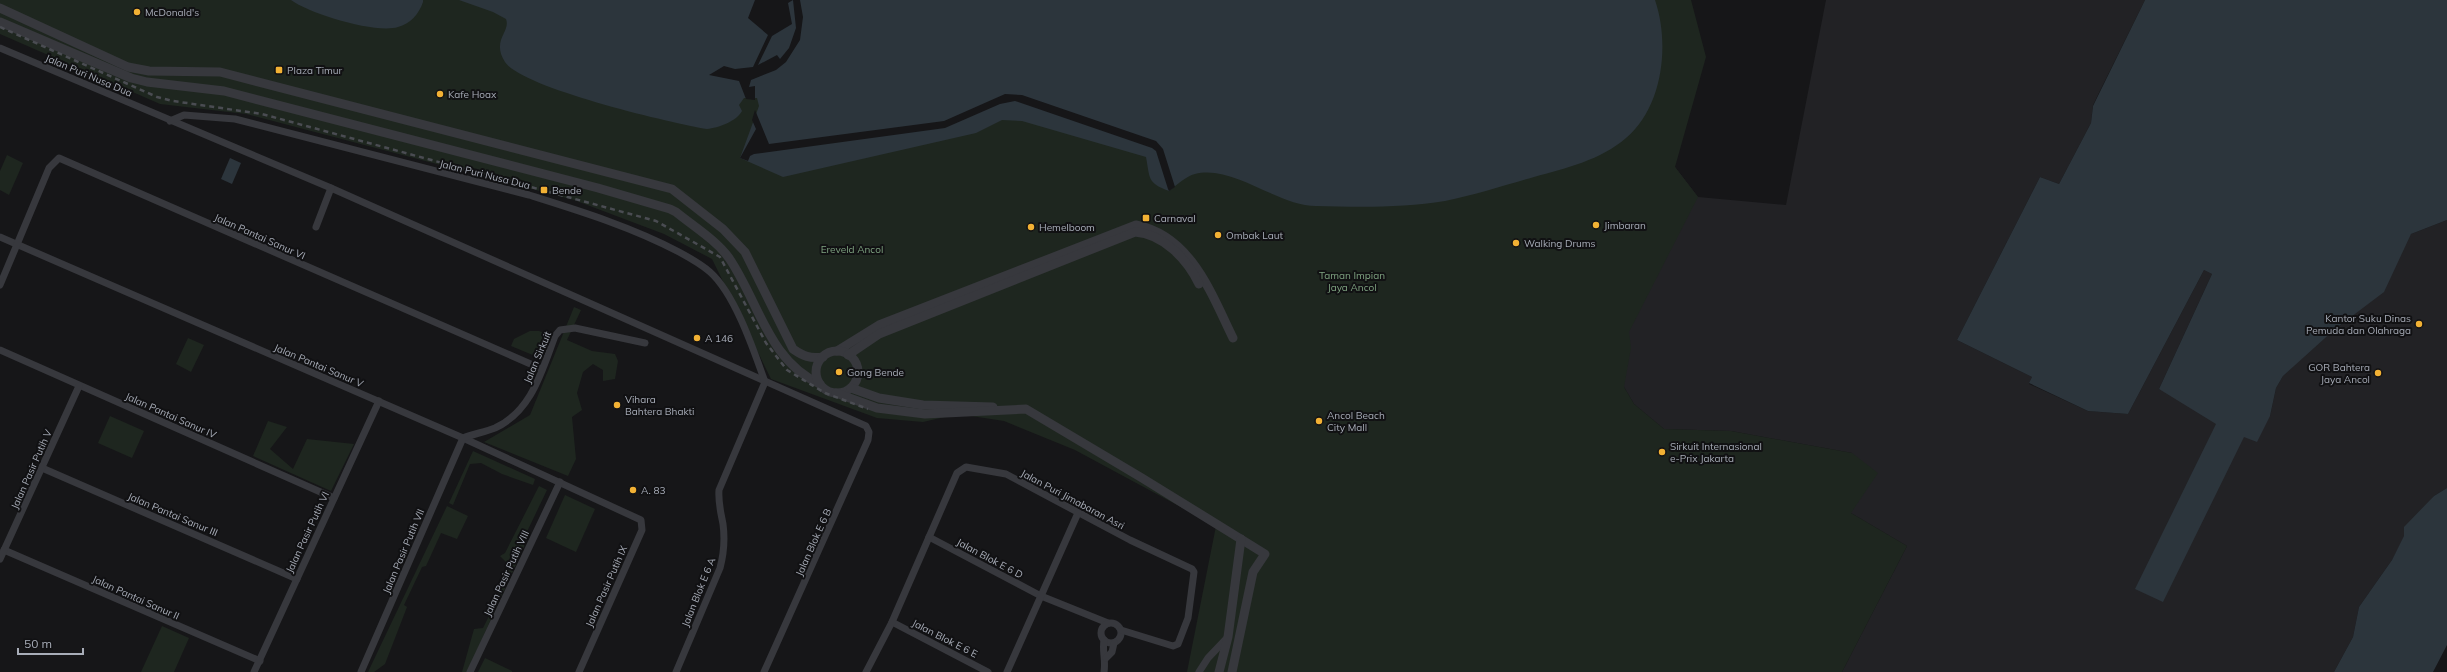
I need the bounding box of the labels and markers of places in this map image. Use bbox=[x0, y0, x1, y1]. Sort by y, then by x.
place label: McDonald's bbox=[145, 6, 199, 19]
marker: McDonald's bbox=[132, 7, 142, 17]
place label: Plaza Timur bbox=[287, 64, 343, 77]
marker: Plaza Timur bbox=[274, 65, 284, 75]
place label: Kafe Hoax bbox=[448, 88, 497, 101]
marker: Kafe Hoax bbox=[435, 89, 445, 99]
place label: Bende bbox=[552, 184, 582, 197]
marker: Bende bbox=[539, 185, 549, 195]
place label: Carnaval bbox=[1154, 212, 1196, 225]
marker: Carnaval bbox=[1141, 213, 1151, 223]
place label: Jimbaran bbox=[1604, 219, 1646, 232]
marker: Jimbaran bbox=[1591, 220, 1601, 230]
place label: Hemelboom bbox=[1039, 221, 1095, 234]
marker: Hemelboom bbox=[1026, 222, 1036, 232]
place label: Ombak Laut bbox=[1226, 229, 1283, 242]
marker: Ombak Laut bbox=[1213, 230, 1223, 240]
place label: Walking Drums bbox=[1524, 237, 1596, 250]
marker: Walking Drums bbox=[1511, 238, 1521, 248]
place label: Kantor Suku Dinas Pemuda dan Olahraga bbox=[2306, 312, 2411, 337]
marker: Kantor Suku Dinas Pemuda dan Olahraga bbox=[2414, 319, 2424, 329]
place label: A 146 bbox=[705, 332, 733, 345]
marker: A 146 bbox=[692, 333, 702, 343]
place label: GOR Bahtera Jaya Ancol bbox=[2308, 361, 2370, 386]
place label: Gong Bende bbox=[847, 366, 904, 379]
marker: Gong Bende bbox=[834, 367, 844, 377]
marker: GOR Bahtera Jaya Ancol bbox=[2373, 368, 2383, 378]
place label: Vihara Bahtera Bhakti bbox=[625, 393, 694, 418]
marker: Vihara Bahtera Bhakti bbox=[612, 400, 622, 410]
place label: Ancol Beach City Mall bbox=[1327, 409, 1385, 434]
marker: Ancol Beach City Mall bbox=[1314, 416, 1324, 426]
place label: Sirkuit Internasional e-Prix Jakarta bbox=[1670, 440, 1762, 465]
marker: Sirkuit Internasional e-Prix Jakarta bbox=[1657, 447, 1667, 457]
place label: A. 83 bbox=[641, 484, 665, 497]
marker: A. 83 bbox=[628, 485, 638, 495]

